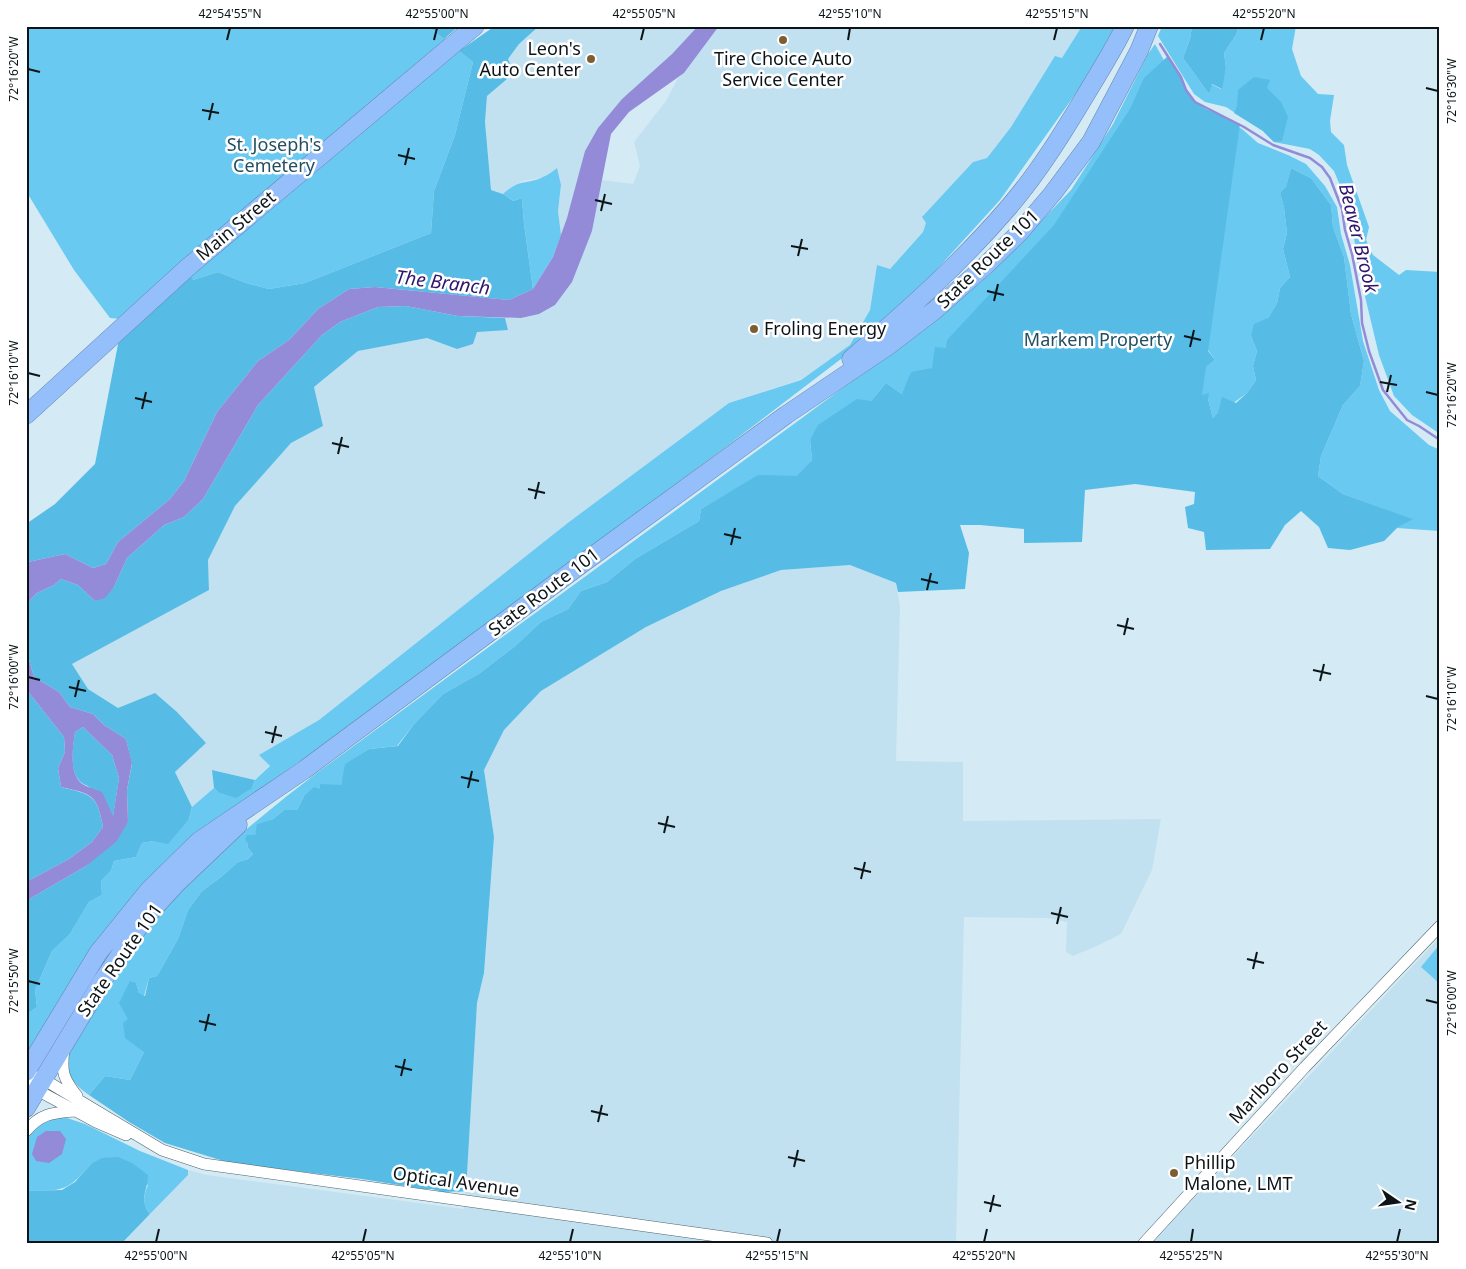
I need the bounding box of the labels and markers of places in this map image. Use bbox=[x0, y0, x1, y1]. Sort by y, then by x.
marker: Tire Choice Auto Service Center bbox=[777, 34, 789, 46]
place label: Leon's Auto Center bbox=[480, 36, 582, 81]
place label: Tire Choice Auto Service Center bbox=[714, 46, 852, 91]
marker: Leon's Auto Center bbox=[585, 53, 597, 65]
place label: Froling Energy bbox=[764, 316, 887, 340]
marker: Froling Energy bbox=[748, 323, 760, 335]
place label: Phillip Malone, LMT bbox=[1184, 1150, 1293, 1195]
marker: Phillip Malone, LMT bbox=[1168, 1167, 1180, 1179]

